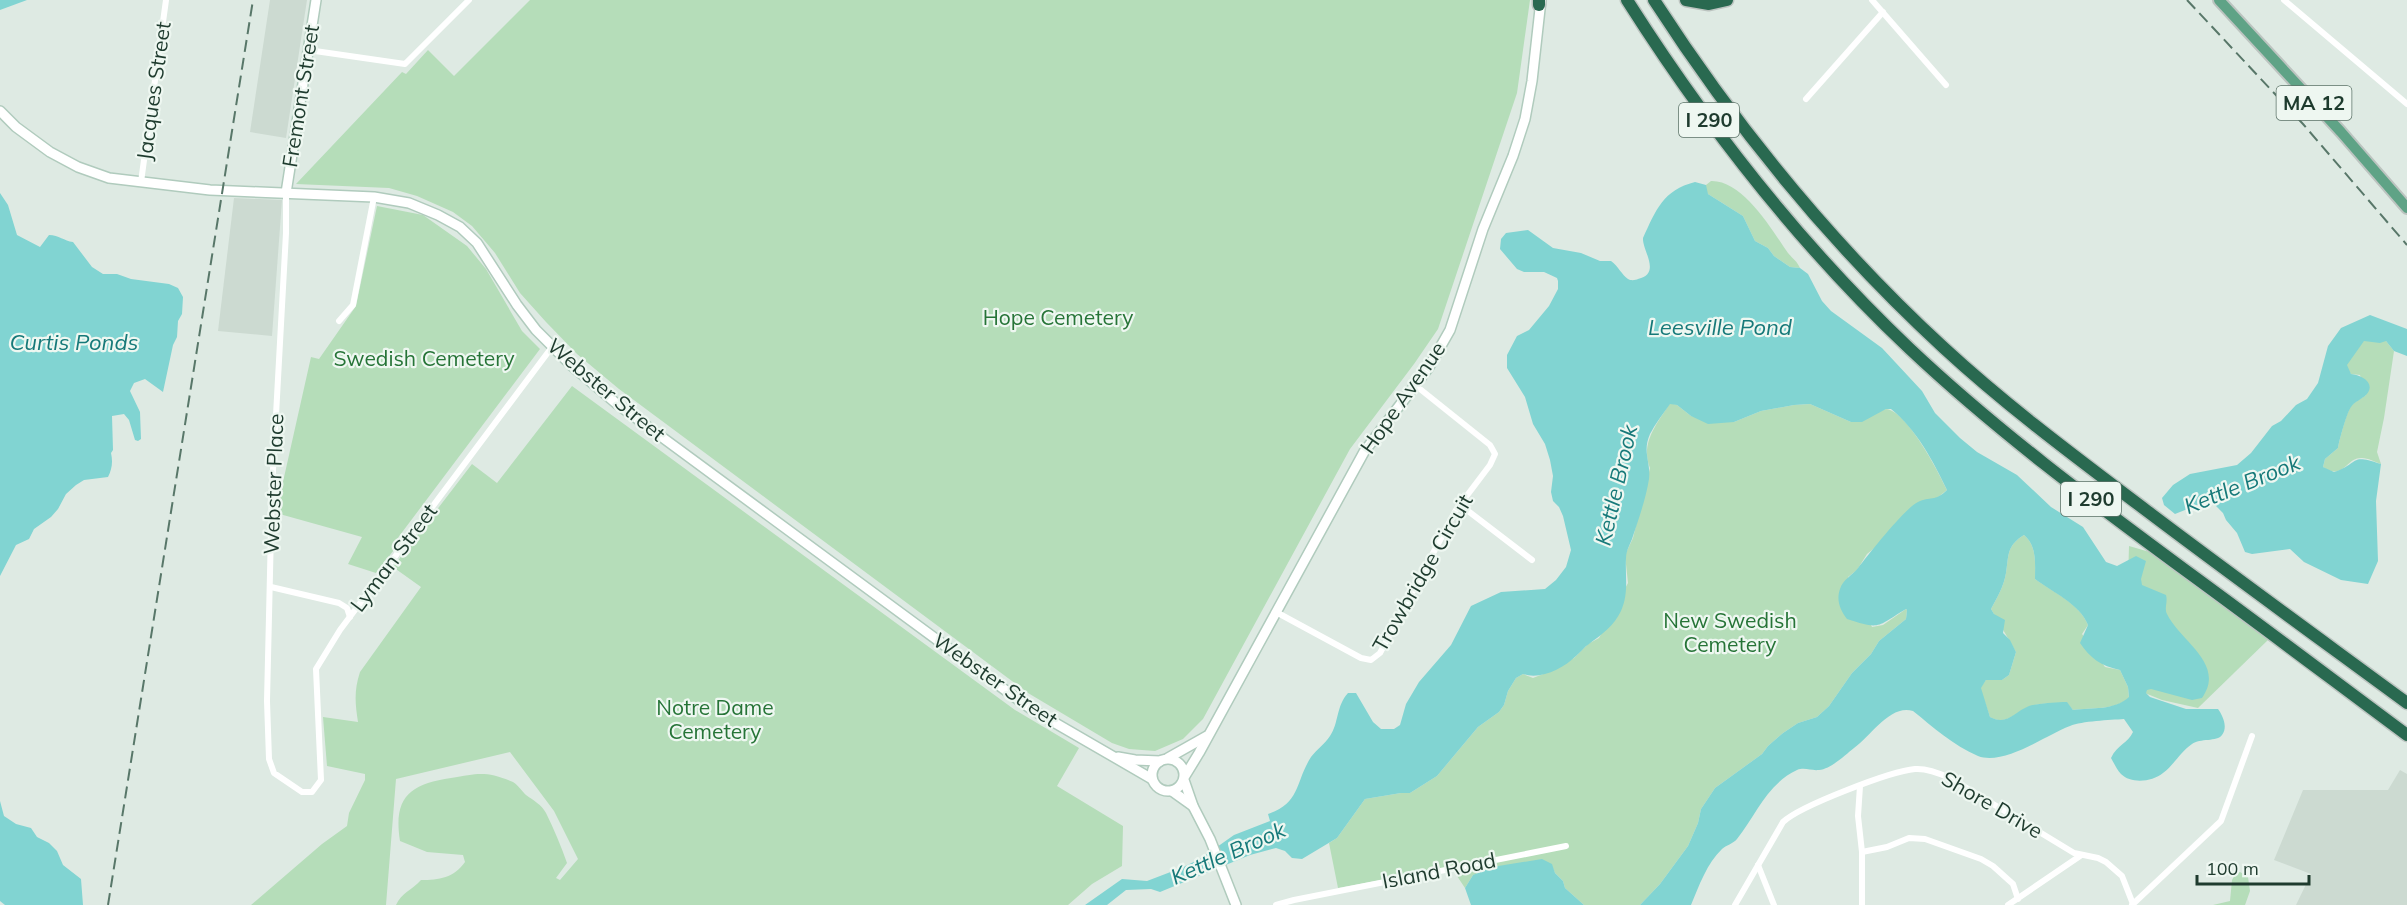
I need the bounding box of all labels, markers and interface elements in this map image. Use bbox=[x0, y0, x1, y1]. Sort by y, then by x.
street label: Jacques Street bbox=[130, 20, 176, 162]
street label: Fremont Street bbox=[276, 23, 324, 169]
road number: MA 12 bbox=[2276, 86, 2352, 120]
road number: I 290 bbox=[1679, 103, 1739, 137]
park label: Hope Cemetery bbox=[983, 304, 1133, 330]
water label: Leesville Pond bbox=[1648, 313, 1793, 341]
water label: Curtis Ponds bbox=[9, 328, 139, 356]
street label: Webster Street bbox=[542, 332, 671, 446]
street label: Hope Avenue bbox=[1354, 336, 1450, 458]
park label: Swedish Cemetery bbox=[333, 345, 515, 371]
street label: Webster Place bbox=[258, 413, 288, 555]
water label: Kettle Brook bbox=[1589, 421, 1644, 548]
water label: Kettle Brook bbox=[2180, 448, 2305, 520]
road number: I 290 bbox=[2061, 482, 2121, 516]
street label: Trowbridge Circuit bbox=[1366, 489, 1478, 656]
street label: Lyman Street bbox=[344, 498, 442, 617]
park label: New Swedish Cemetery bbox=[1663, 607, 1797, 657]
street label: Webster Street bbox=[928, 627, 1063, 732]
park label: Notre Dame Cemetery bbox=[656, 694, 774, 744]
street label: Shore Drive bbox=[1937, 765, 2048, 844]
water label: Kettle Brook bbox=[1166, 815, 1290, 891]
street label: Island Road bbox=[1380, 846, 1498, 894]
scale bar bbox=[2197, 848, 2310, 886]
text: 100 m bbox=[2206, 857, 2259, 880]

